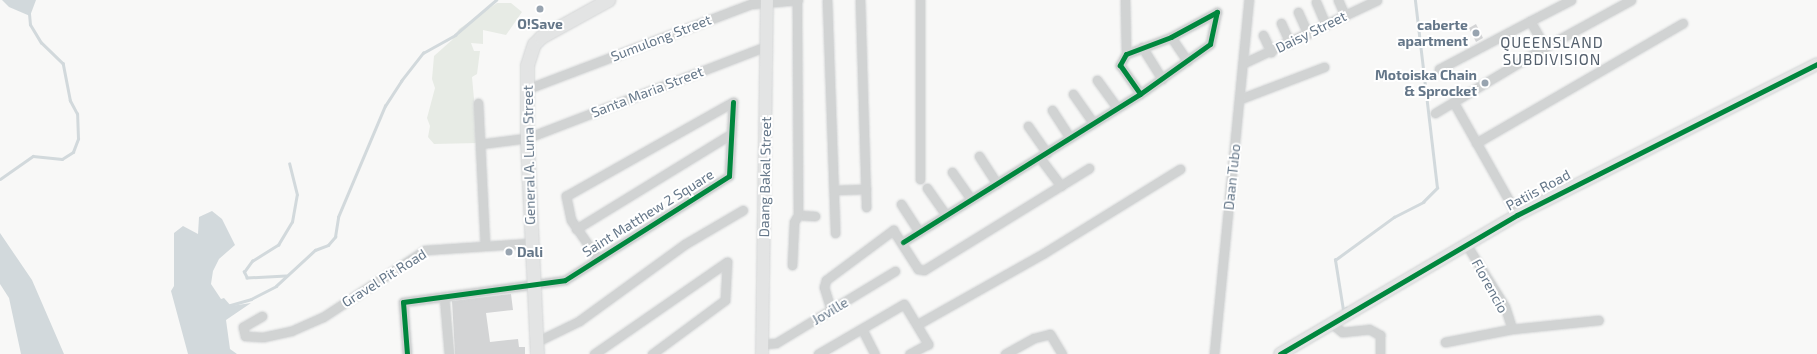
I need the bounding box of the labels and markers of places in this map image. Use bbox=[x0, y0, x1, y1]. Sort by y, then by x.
marker: O!Save bbox=[535, 4, 545, 14]
place label: O!Save bbox=[517, 16, 563, 32]
place label: caberte apartment bbox=[1398, 17, 1468, 50]
marker: caberte apartment bbox=[1471, 28, 1481, 38]
place label: Motoiska Chain & Sprocket bbox=[1375, 67, 1477, 100]
marker: Motoiska Chain & Sprocket bbox=[1480, 78, 1490, 88]
place label: Dali bbox=[517, 244, 543, 260]
marker: Dali bbox=[504, 247, 514, 257]

